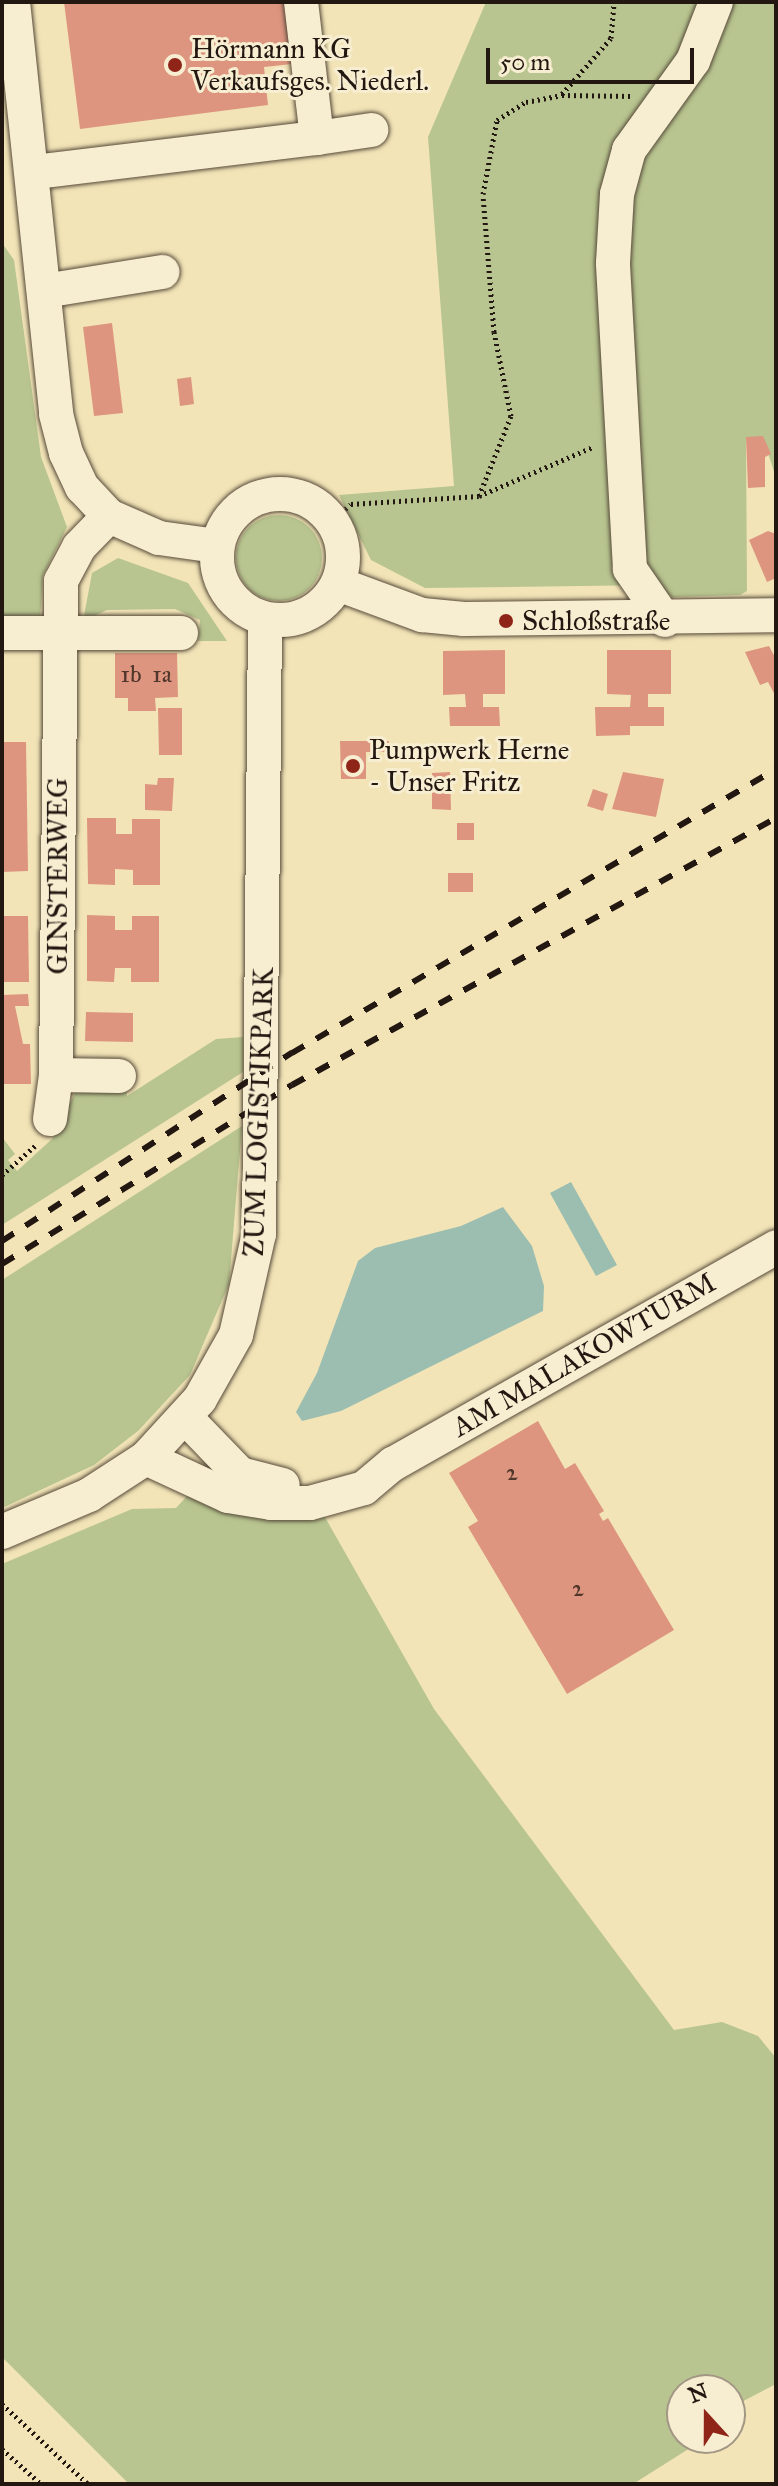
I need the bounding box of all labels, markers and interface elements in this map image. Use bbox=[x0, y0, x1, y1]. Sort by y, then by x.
place label: Hörmann KG Verkaufsges. Niederl. bbox=[191, 32, 429, 98]
scale bar bbox=[490, 32, 698, 82]
text: 50 m bbox=[500, 47, 550, 77]
marker: Hörmann KG Verkaufsges. Niederl. bbox=[166, 56, 184, 74]
place label: Schloßstraße bbox=[522, 604, 670, 638]
marker: Schloßstraße bbox=[497, 612, 515, 630]
house number: 1b bbox=[120, 661, 142, 689]
house number: 1a bbox=[152, 661, 172, 689]
place label: Pumpwerk Herne - Unser Fritz bbox=[369, 733, 569, 799]
marker: Pumpwerk Herne - Unser Fritz bbox=[344, 757, 362, 775]
street label: GINSTERWEG bbox=[41, 777, 75, 975]
street label: ZUM LOGISTIKPARK bbox=[237, 967, 281, 1257]
street label: AM MALAKOWTURM bbox=[446, 1266, 722, 1444]
house number: 2 bbox=[506, 1459, 518, 1487]
house number: 2 bbox=[572, 1575, 584, 1603]
north arrow bbox=[666, 2374, 746, 2454]
text: N bbox=[684, 2377, 711, 2409]

